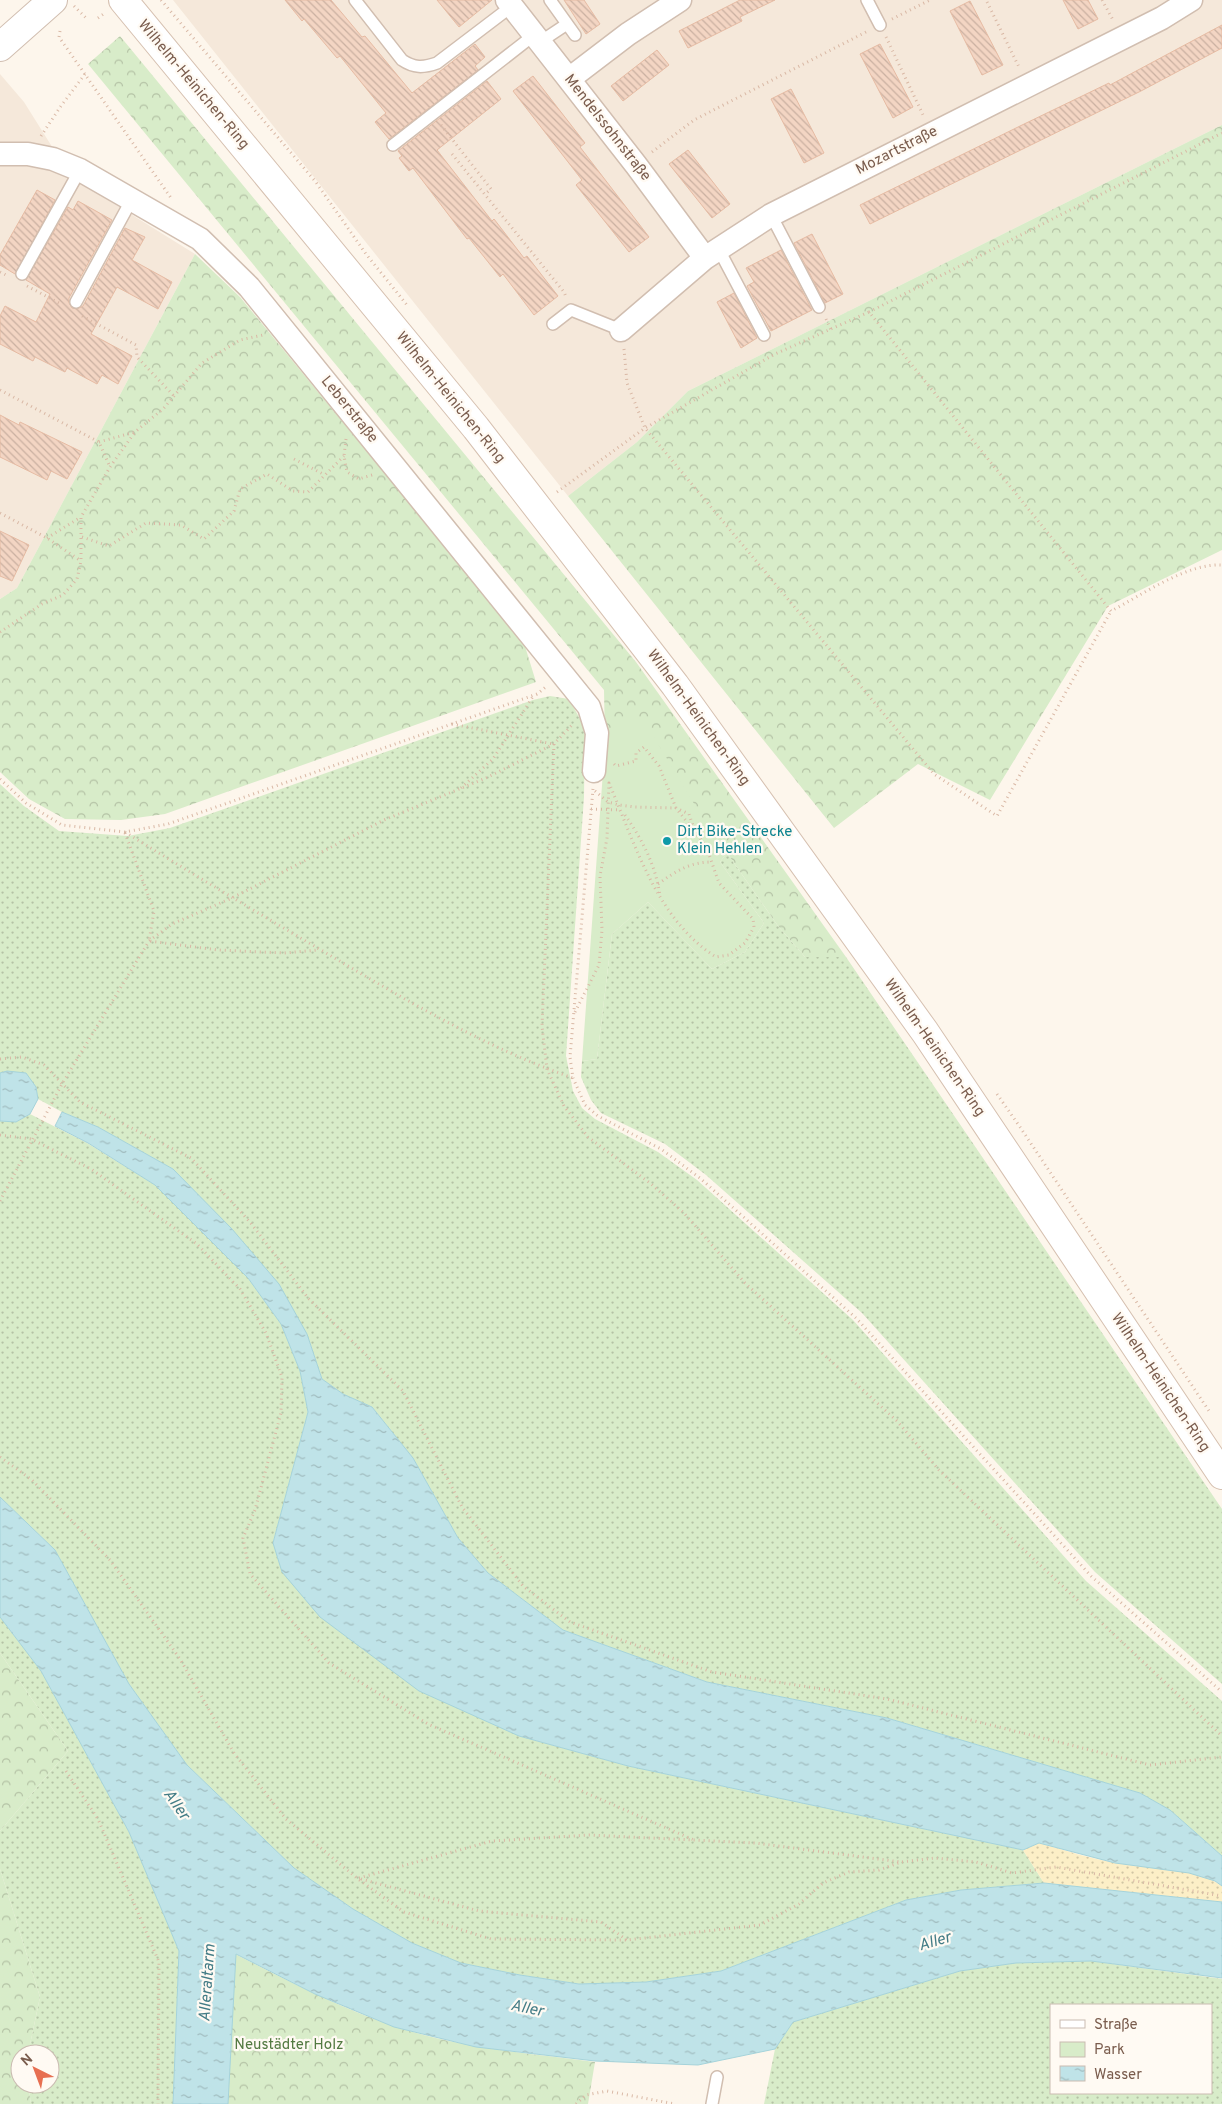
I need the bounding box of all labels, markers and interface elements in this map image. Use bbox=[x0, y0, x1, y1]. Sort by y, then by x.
street label: Wilhelm-Heinichen-Ring bbox=[133, 16, 253, 154]
street label: Mendelssohnstraße bbox=[559, 71, 655, 185]
street label: Mozartstraße bbox=[853, 122, 941, 180]
street label: Wilhelm-Heinichen-Ring bbox=[391, 328, 509, 468]
street label: Leberstraße bbox=[316, 373, 382, 447]
street label: Wilhelm-Heinichen-Ring bbox=[642, 646, 754, 790]
place label: Dirt Bike-Strecke Klein Hehlen bbox=[677, 823, 792, 859]
marker: Dirt Bike-Strecke Klein Hehlen bbox=[661, 835, 673, 847]
street label: Wilhelm-Heinichen-Ring bbox=[879, 975, 989, 1121]
street label: Wilhelm-Heinichen-Ring bbox=[1106, 1310, 1214, 1456]
water label: Aller bbox=[158, 1786, 195, 1826]
water label: Aller bbox=[916, 1927, 955, 1956]
water label: Alleraltarm bbox=[195, 1943, 221, 2023]
water label: Aller bbox=[509, 1996, 547, 2023]
legend bbox=[1050, 2004, 1212, 2094]
text: Straße bbox=[1094, 2016, 1138, 2035]
park label: Neustädter Holz bbox=[234, 2036, 344, 2055]
text: Park bbox=[1094, 2041, 1125, 2060]
north arrow bbox=[10, 2044, 60, 2094]
text: N bbox=[18, 2051, 37, 2070]
text: Wasser bbox=[1094, 2066, 1142, 2085]

